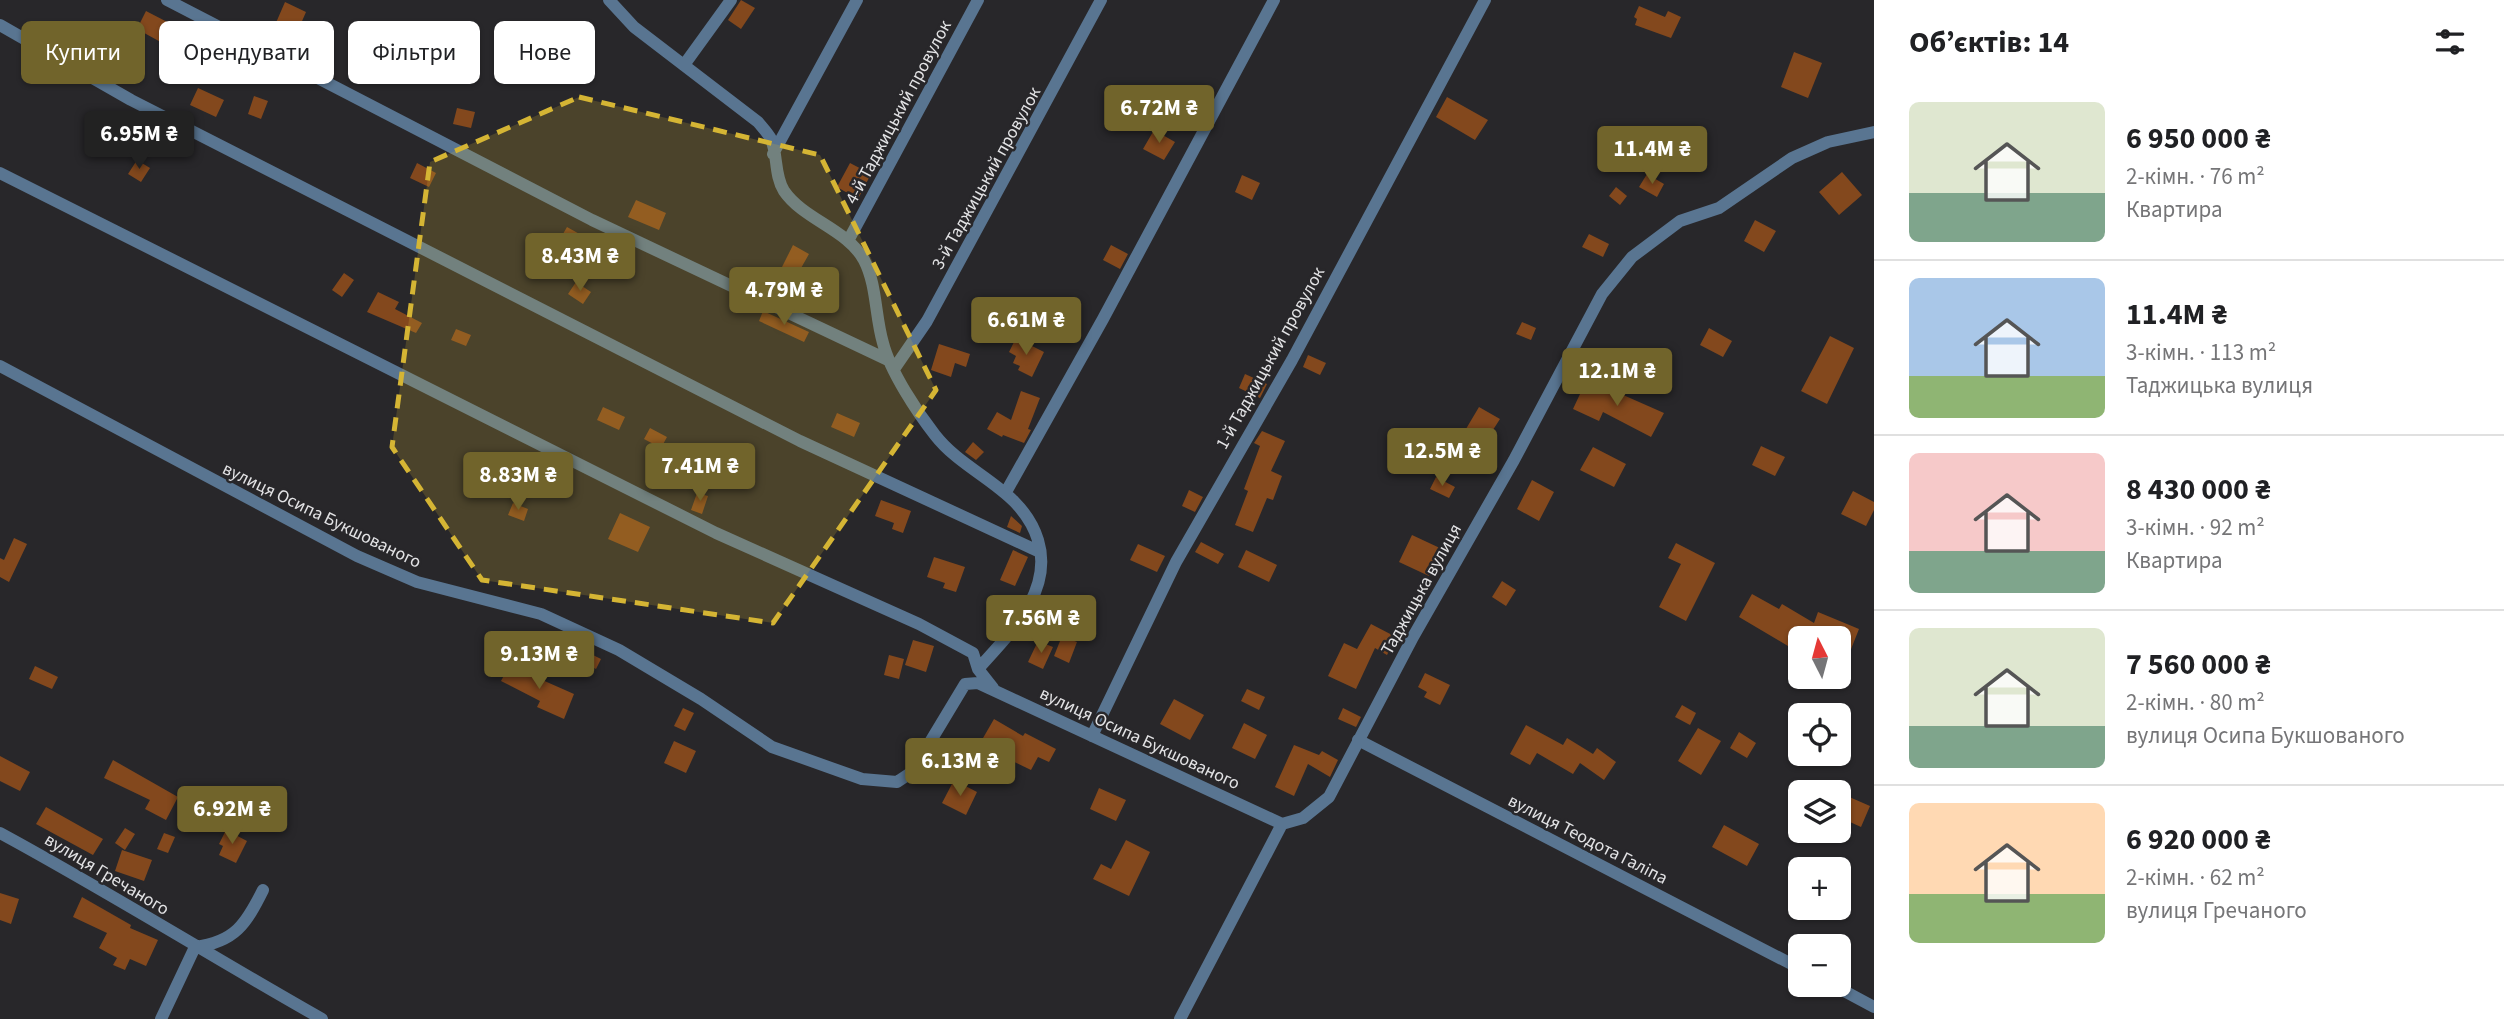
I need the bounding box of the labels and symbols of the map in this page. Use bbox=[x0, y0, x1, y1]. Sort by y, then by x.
street label: 4-й Таджицький провулок bbox=[839, 16, 958, 209]
street label: 3-й Таджицький провулок bbox=[926, 82, 1047, 274]
pin: 6.72M ₴ bbox=[1094, 86, 1224, 145]
pin: 6.95M ₴ bbox=[74, 111, 204, 171]
pin: 11.4M ₴ bbox=[1587, 127, 1717, 186]
pin: 8.43M ₴ bbox=[515, 233, 645, 293]
street label: 1-й Таджицький провулок bbox=[1210, 262, 1331, 454]
pin: 4.79M ₴ bbox=[719, 268, 849, 327]
pin: 6.61M ₴ bbox=[961, 298, 1091, 357]
pin: 12.1M ₴ bbox=[1552, 348, 1682, 408]
pin: 12.5M ₴ bbox=[1377, 428, 1507, 488]
pin: 7.41M ₴ bbox=[635, 444, 765, 503]
pin: 8.83M ₴ bbox=[453, 452, 583, 512]
street label: вулиця Осипа Букшованого bbox=[218, 456, 425, 575]
street label: Таджицька вулиця bbox=[1375, 519, 1468, 659]
pin: 7.56M ₴ bbox=[976, 596, 1106, 655]
north arrow bbox=[1788, 626, 1852, 690]
pin: 9.13M ₴ bbox=[474, 632, 604, 691]
street label: вулиця Осипа Букшованого bbox=[1036, 681, 1244, 796]
pin: 6.13M ₴ bbox=[895, 738, 1025, 798]
pin: 6.92M ₴ bbox=[167, 786, 297, 846]
street label: вулиця Теодота Галіпа bbox=[1504, 788, 1672, 891]
street label: вулиця Гречаного bbox=[40, 827, 174, 922]

